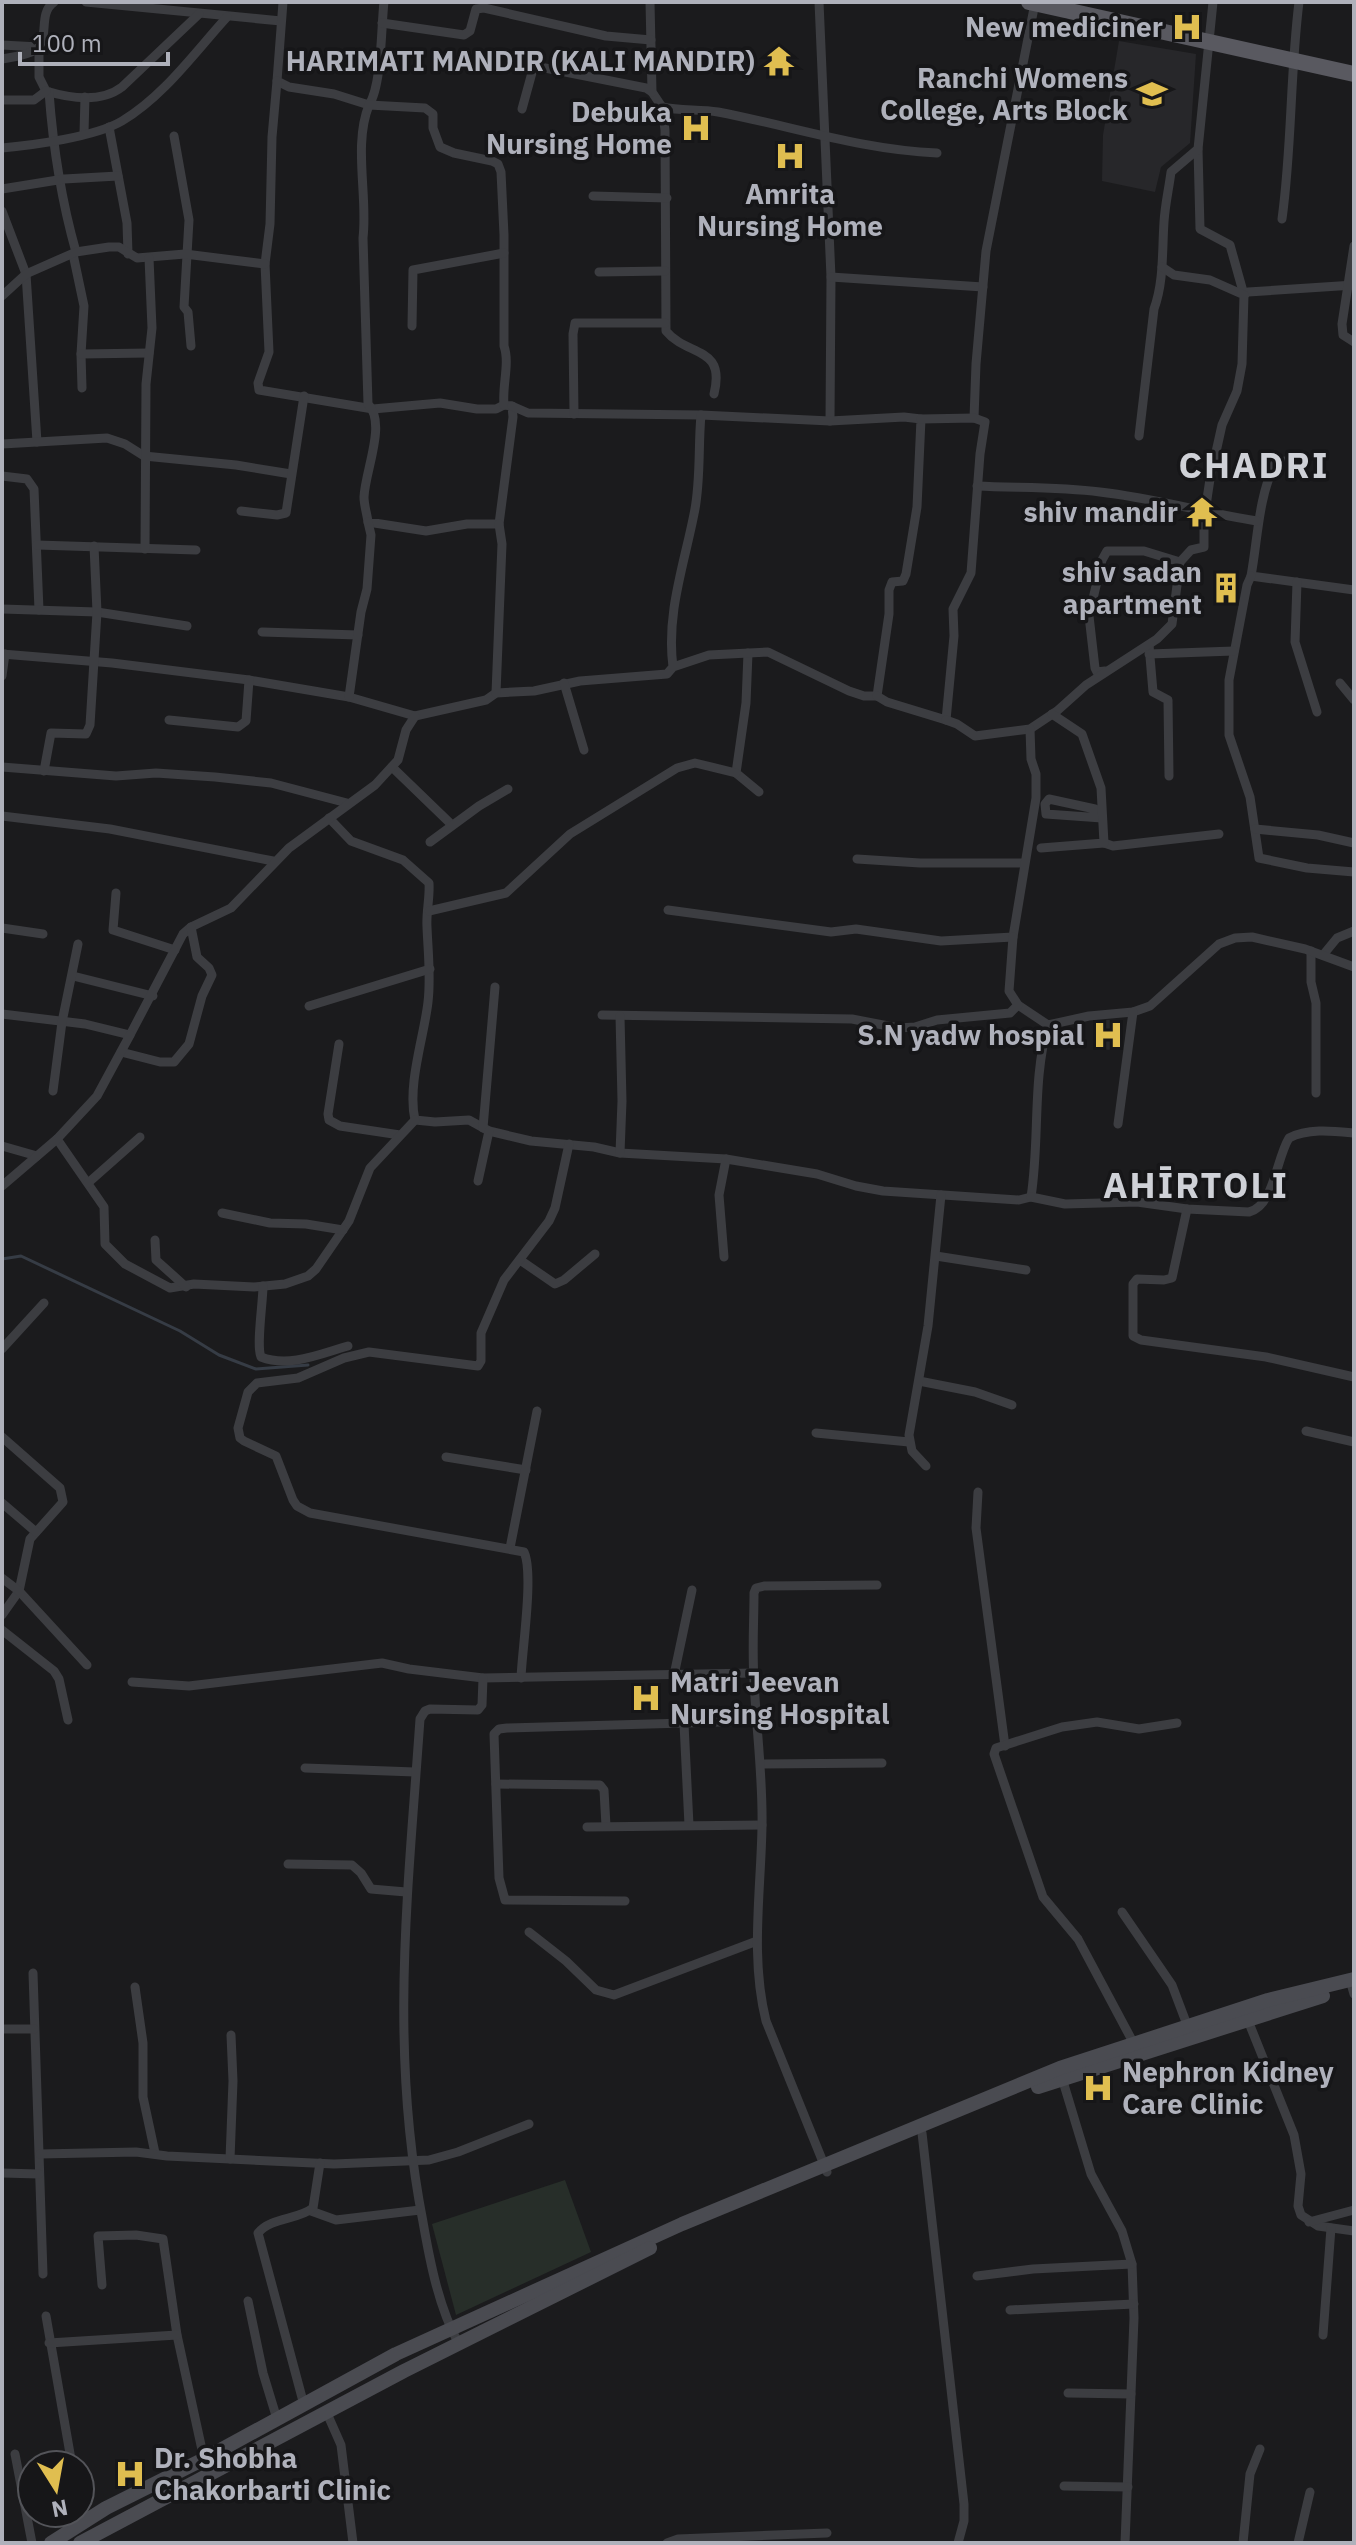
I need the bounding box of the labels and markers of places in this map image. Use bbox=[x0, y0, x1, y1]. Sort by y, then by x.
place label: New mediciner bbox=[965, 8, 1163, 45]
hospital icon: New mediciner bbox=[1170, 10, 1204, 44]
place label: HARIMATI MANDIR (KALI MANDIR) bbox=[286, 42, 755, 79]
temple icon: HARIMATI MANDIR (KALI MANDIR) bbox=[762, 44, 796, 78]
place label: Ranchi Womens College, Arts Block bbox=[880, 59, 1129, 128]
school or university icon: Ranchi Womens College, Arts Block bbox=[1135, 77, 1169, 111]
place label: Debuka Nursing Home bbox=[486, 93, 672, 162]
hospital icon: Debuka Nursing Home bbox=[679, 111, 713, 145]
hospital icon: Amrita Nursing Home bbox=[773, 139, 807, 173]
place label: Amrita Nursing Home bbox=[697, 175, 883, 244]
place label: shiv mandir bbox=[1024, 493, 1178, 530]
temple icon: shiv mandir bbox=[1185, 495, 1219, 529]
place label: shiv sadan apartment bbox=[1062, 553, 1202, 622]
building icon: shiv sadan apartment bbox=[1209, 571, 1243, 605]
place label: S.N yadw hospial bbox=[857, 1016, 1084, 1053]
hospital icon: S.N yadw hospial bbox=[1091, 1018, 1125, 1052]
place label: Matri Jeevan Nursing Hospital bbox=[670, 1663, 890, 1732]
hospital icon: Matri Jeevan Nursing Hospital bbox=[629, 1681, 663, 1715]
place label: Nephron Kidney Care Clinic bbox=[1122, 2053, 1334, 2122]
hospital icon: Nephron Kidney Care Clinic bbox=[1081, 2071, 1115, 2105]
place label: Dr. Shobha Chakorbarti Clinic bbox=[154, 2439, 391, 2508]
hospital icon: Dr. Shobha Chakorbarti Clinic bbox=[113, 2457, 147, 2491]

